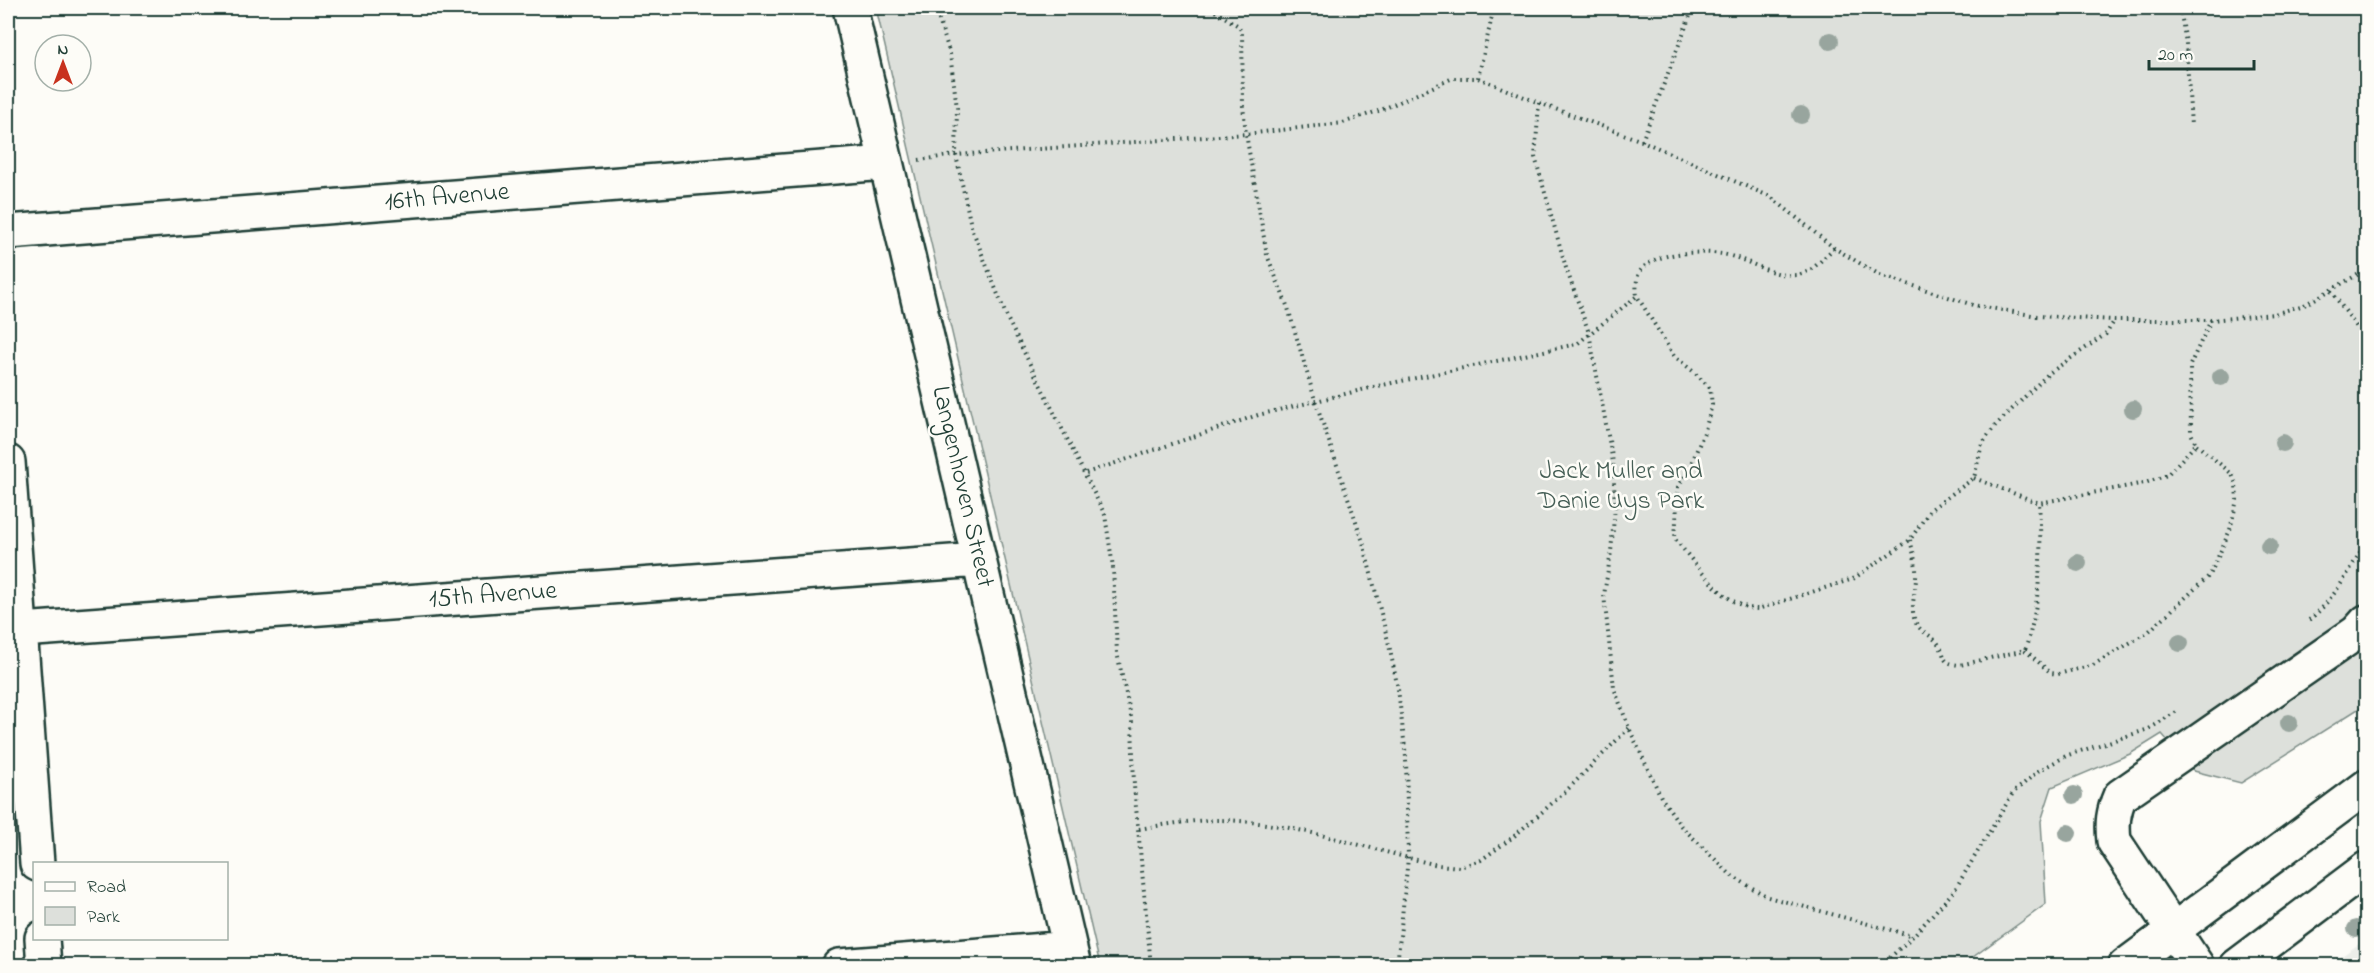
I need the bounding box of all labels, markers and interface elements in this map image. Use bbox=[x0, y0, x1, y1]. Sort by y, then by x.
north arrow bbox=[33, 33, 93, 93]
scale bar bbox=[2149, 33, 2254, 71]
text: N bbox=[58, 38, 69, 62]
text: 20 m bbox=[2158, 43, 2193, 69]
street label: 16th Avenue bbox=[383, 174, 511, 222]
street label: Langenhoven Street bbox=[920, 382, 1004, 592]
park label: Jack Muller and Danie Uys Park bbox=[1537, 453, 1705, 521]
street label: 15th Avenue bbox=[428, 573, 559, 619]
legend bbox=[33, 862, 228, 940]
text: Road bbox=[87, 875, 126, 901]
text: Park bbox=[87, 905, 120, 931]

